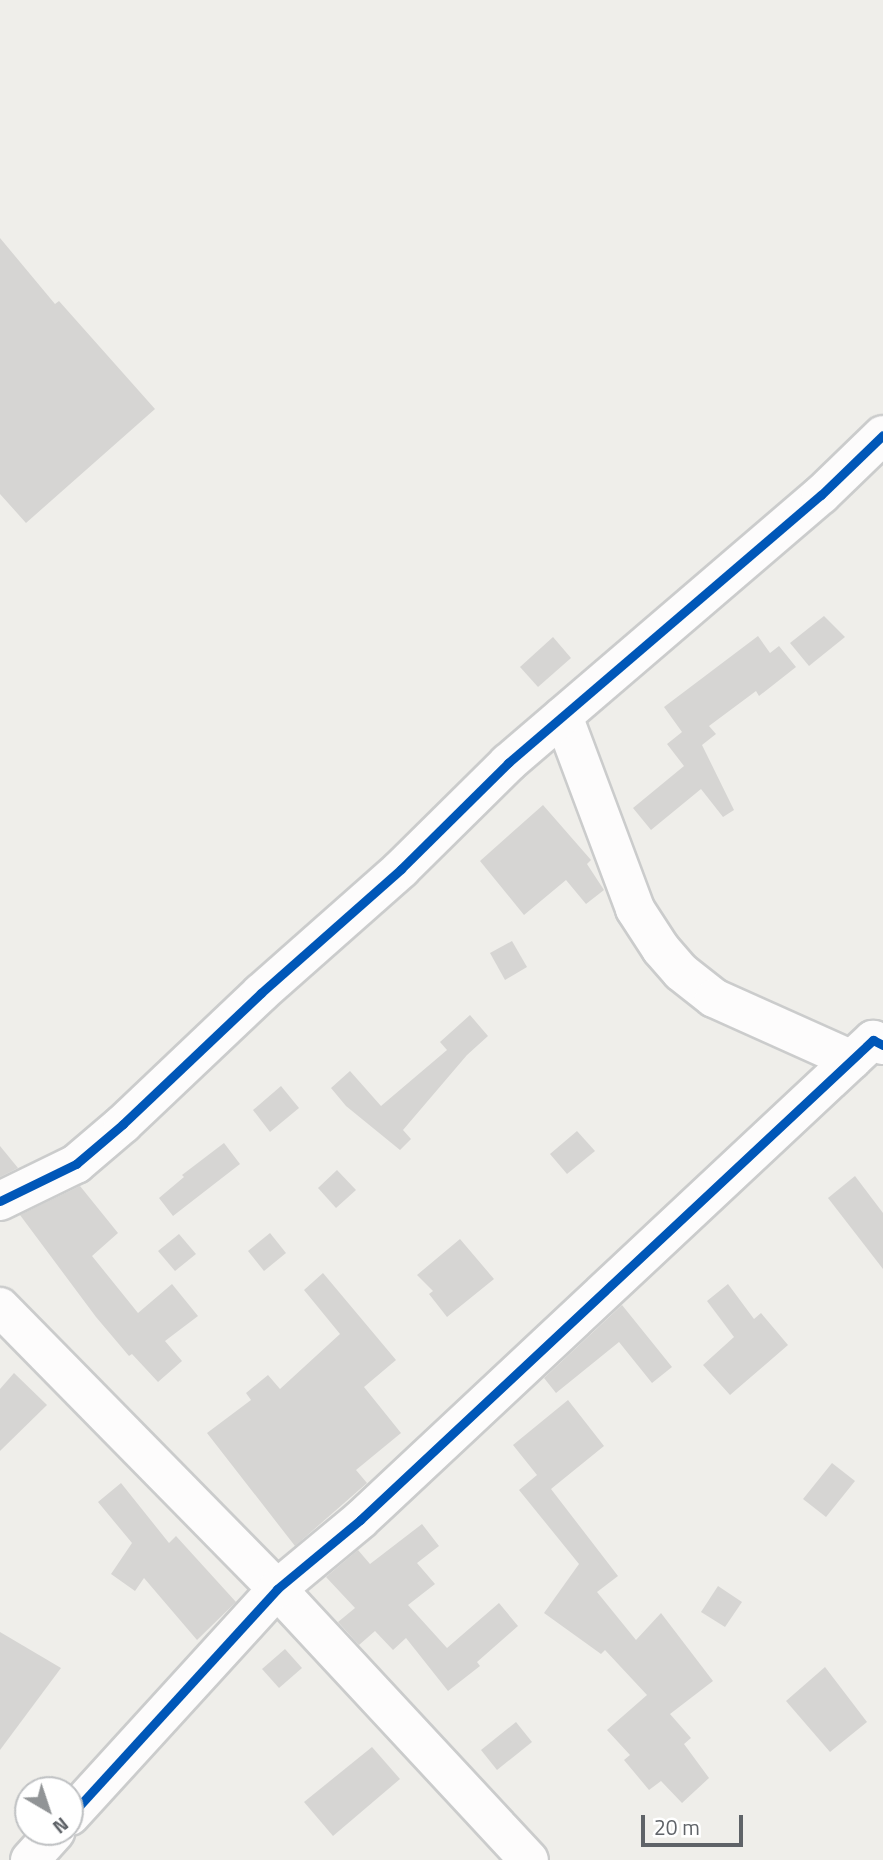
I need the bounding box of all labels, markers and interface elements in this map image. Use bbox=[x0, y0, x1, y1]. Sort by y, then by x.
north arrow bbox=[14, 1776, 84, 1846]
scale bar bbox=[645, 1800, 746, 1844]
text: N bbox=[47, 1811, 76, 1842]
text: 20 m bbox=[654, 1811, 700, 1843]

